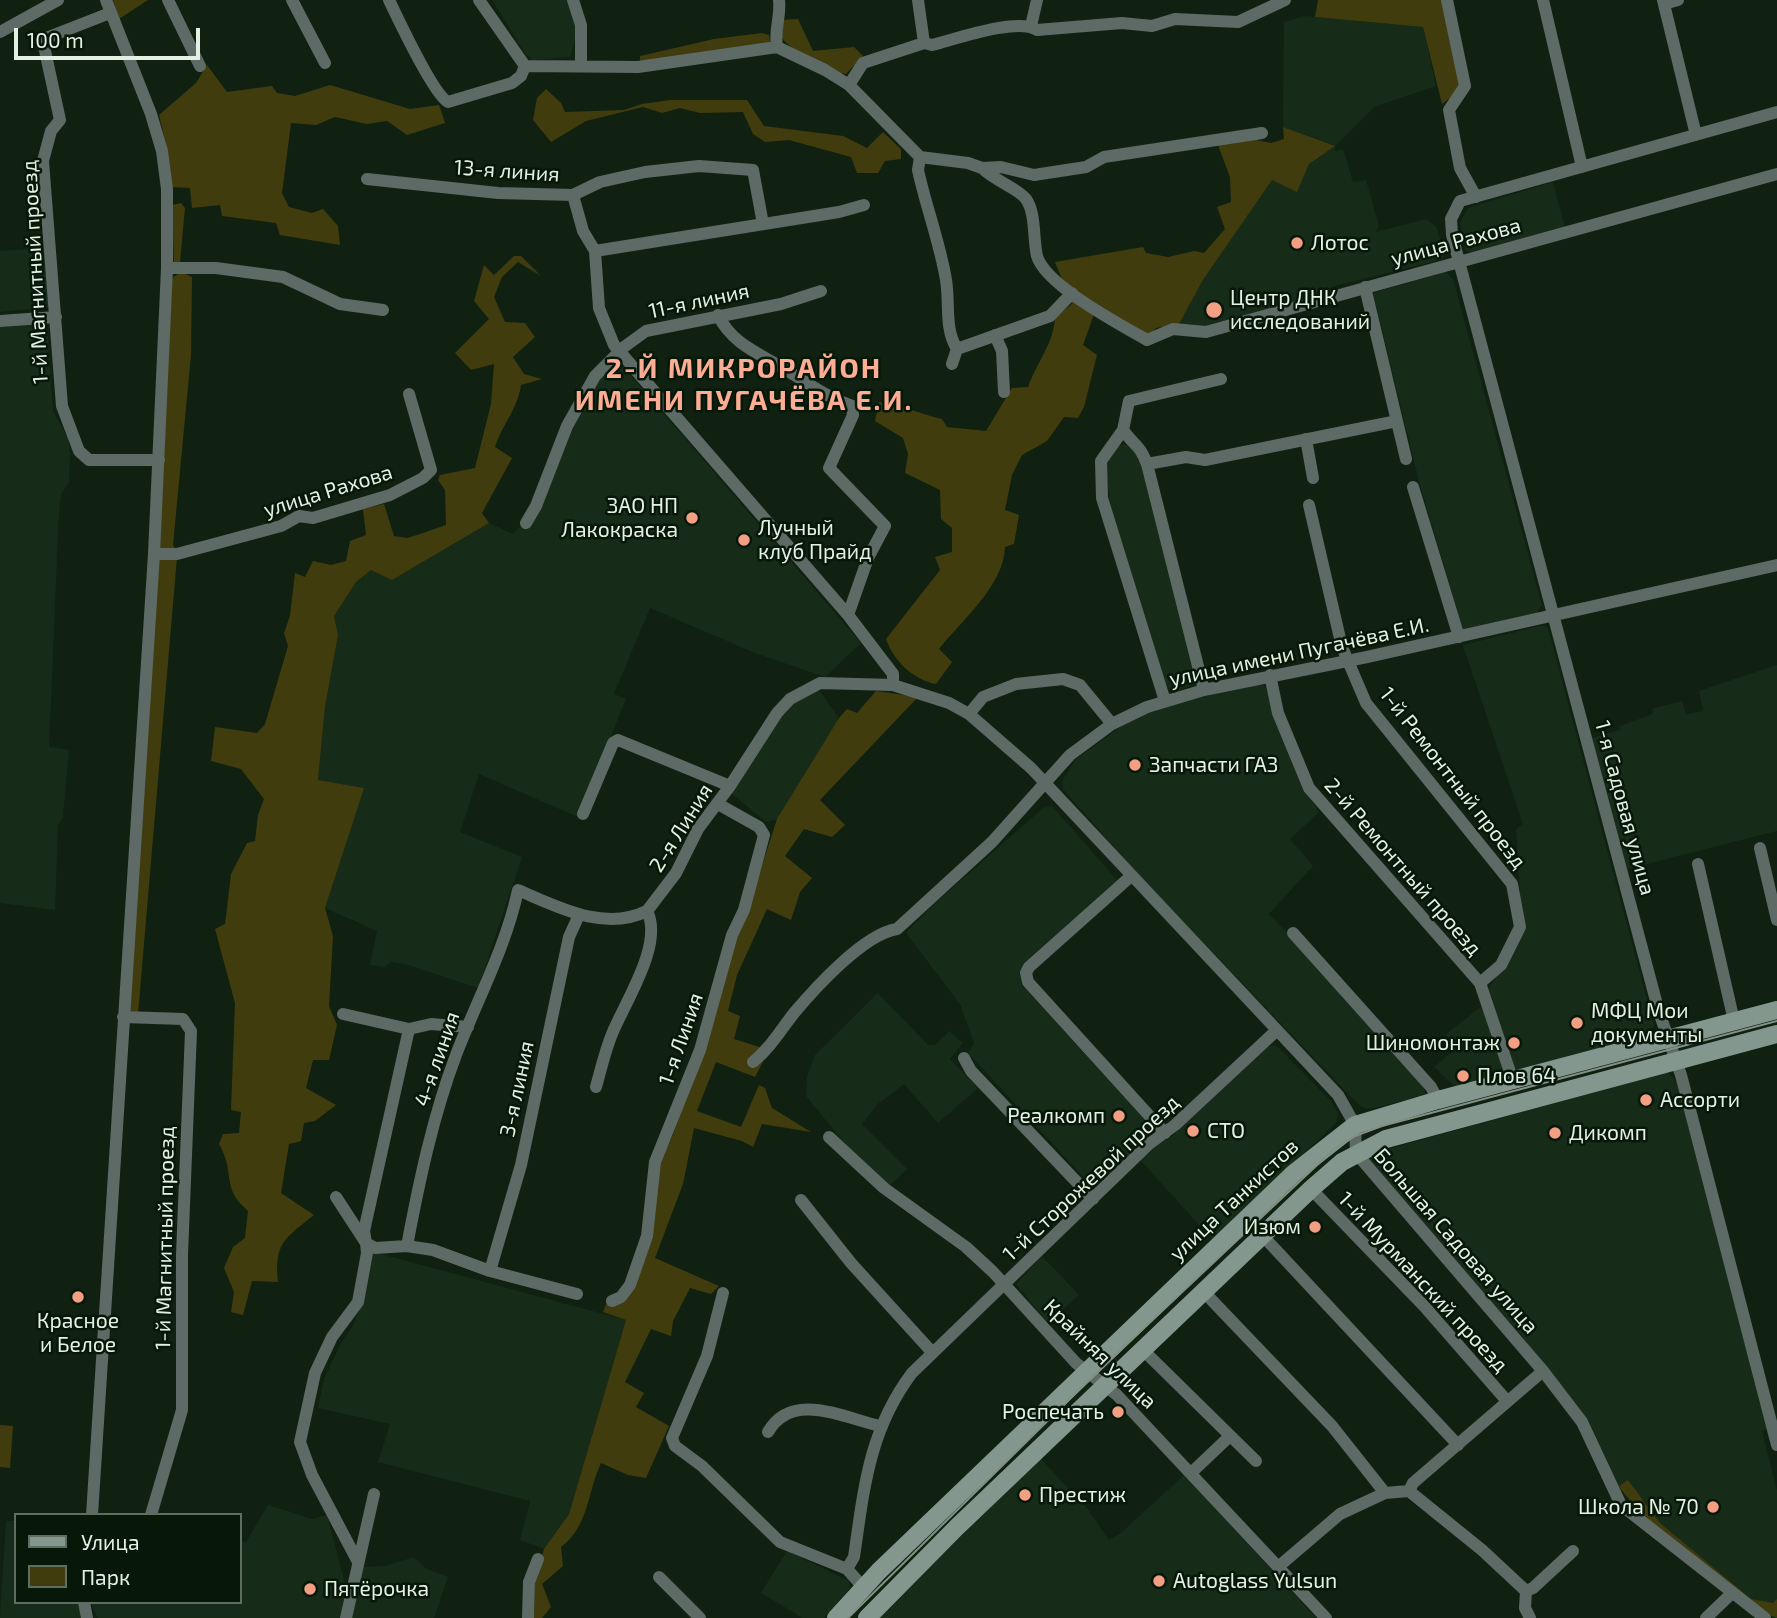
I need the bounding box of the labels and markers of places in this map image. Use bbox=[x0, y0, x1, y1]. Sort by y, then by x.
place label: Лотос bbox=[1311, 230, 1369, 256]
marker: Лотос bbox=[1289, 235, 1305, 251]
place label: Центр ДНК исследований bbox=[1230, 285, 1370, 335]
marker: Центр ДНК исследований bbox=[1204, 300, 1224, 320]
place label: ЗАО НП Лакокраска bbox=[561, 493, 678, 543]
marker: ЗАО НП Лакокраска bbox=[684, 510, 700, 526]
place label: Лучный клуб Прайд bbox=[758, 515, 872, 565]
marker: Лучный клуб Прайд bbox=[736, 532, 752, 548]
place label: Запчасти ГАЗ bbox=[1149, 752, 1278, 778]
marker: Запчасти ГАЗ bbox=[1127, 757, 1143, 773]
place label: МФЦ Мои документы bbox=[1591, 998, 1702, 1048]
marker: МФЦ Мои документы bbox=[1569, 1015, 1585, 1031]
place label: Шиномонтаж bbox=[1366, 1030, 1500, 1056]
marker: Шиномонтаж bbox=[1506, 1035, 1522, 1051]
place label: Плов 64 bbox=[1477, 1063, 1556, 1089]
marker: Плов 64 bbox=[1455, 1068, 1471, 1084]
place label: Ассорти bbox=[1660, 1087, 1740, 1113]
marker: Ассорти bbox=[1638, 1092, 1654, 1108]
place label: Реалкомп bbox=[1007, 1103, 1105, 1129]
marker: Реалкомп bbox=[1111, 1108, 1127, 1124]
place label: СТО bbox=[1207, 1118, 1245, 1144]
place label: Дикомп bbox=[1569, 1120, 1647, 1146]
marker: СТО bbox=[1185, 1123, 1201, 1139]
marker: Дикомп bbox=[1547, 1125, 1563, 1141]
place label: Изюм bbox=[1244, 1214, 1301, 1240]
marker: Изюм bbox=[1307, 1219, 1323, 1235]
marker: Красное и Белое bbox=[70, 1289, 86, 1305]
place label: Красное и Белое bbox=[37, 1308, 119, 1358]
place label: Роспечать bbox=[1002, 1399, 1104, 1425]
marker: Роспечать bbox=[1110, 1404, 1126, 1420]
place label: Престиж bbox=[1039, 1482, 1126, 1508]
marker: Престиж bbox=[1017, 1487, 1033, 1503]
place label: Школа № 70 bbox=[1578, 1494, 1699, 1520]
marker: Школа № 70 bbox=[1705, 1499, 1721, 1515]
place label: Autoglass Yulsun bbox=[1173, 1568, 1337, 1594]
marker: Autoglass Yulsun bbox=[1151, 1573, 1167, 1589]
place label: Пятёрочка bbox=[324, 1576, 429, 1602]
marker: Пятёрочка bbox=[302, 1581, 318, 1597]

